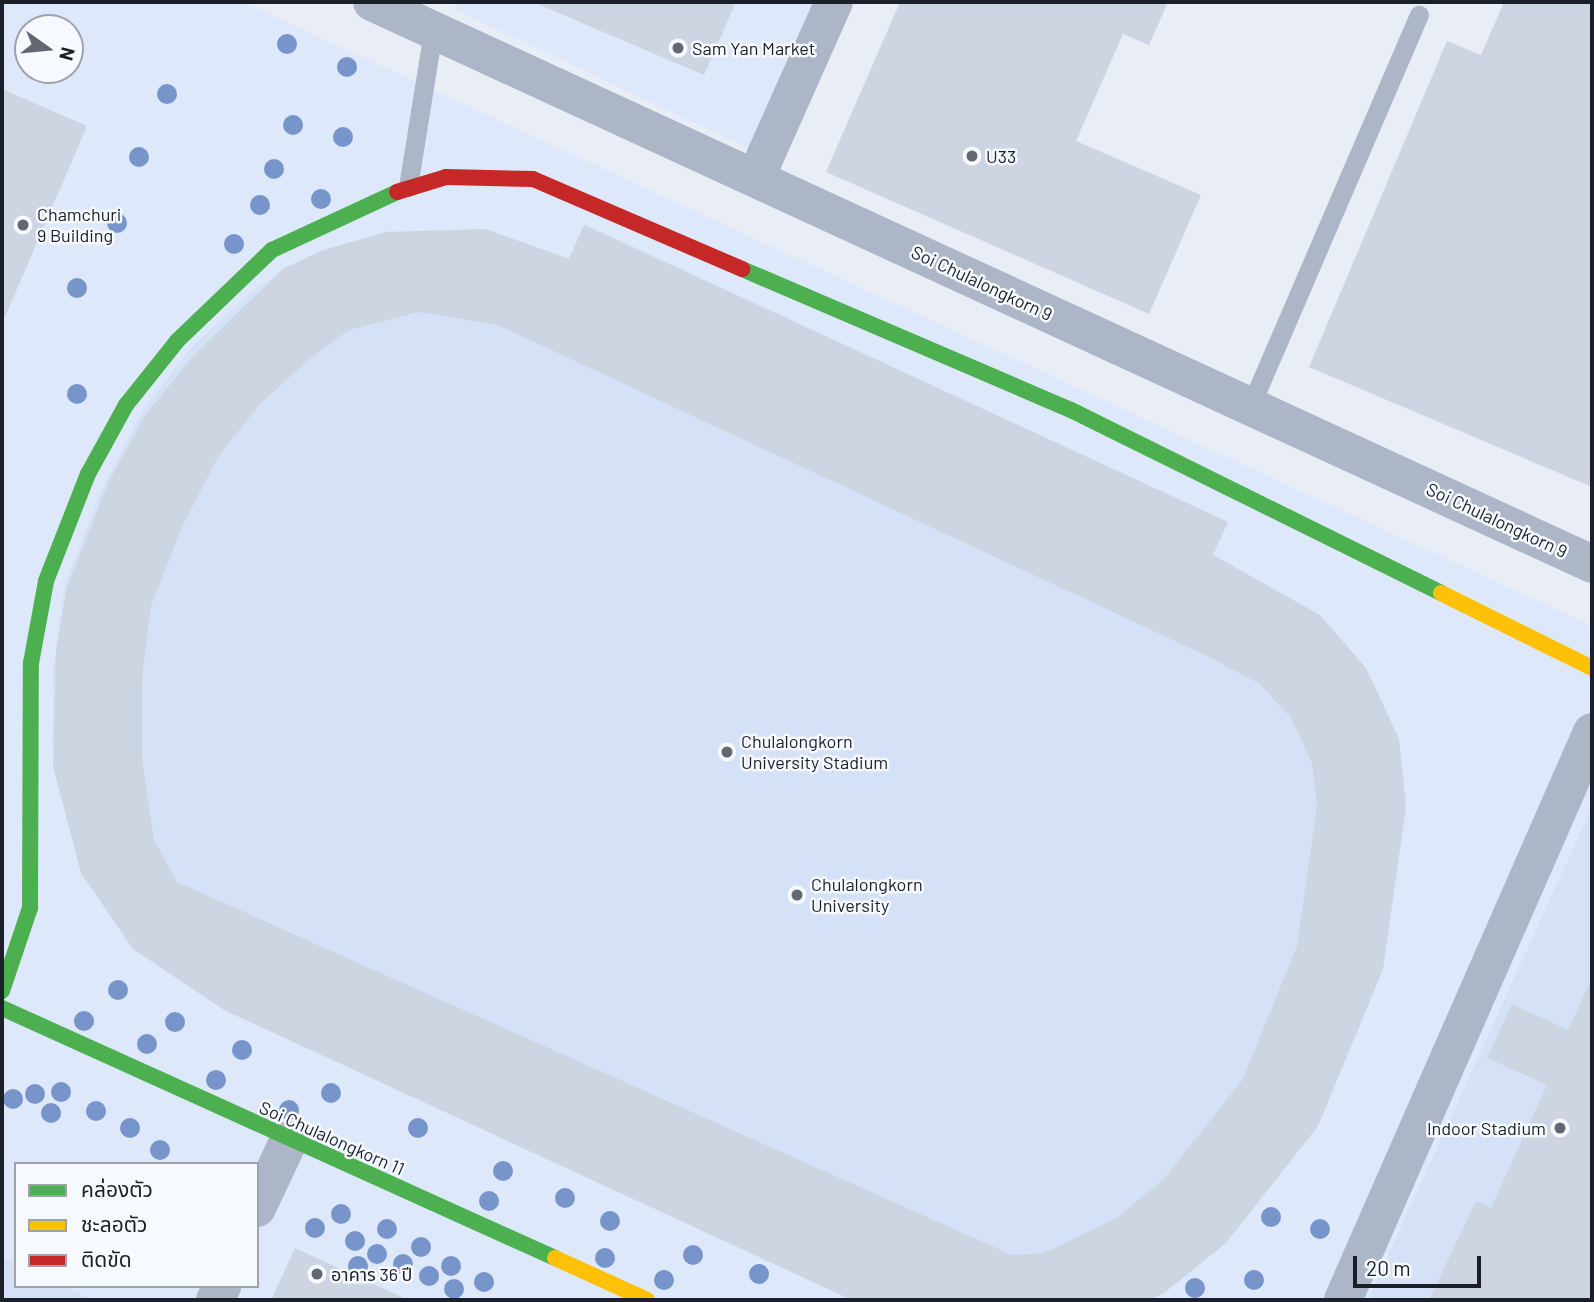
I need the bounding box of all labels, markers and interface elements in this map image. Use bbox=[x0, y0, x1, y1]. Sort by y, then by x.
north arrow bbox=[14, 14, 84, 84]
place label: Sam Yan Market bbox=[692, 37, 815, 59]
marker: Sam Yan Market bbox=[670, 40, 686, 56]
text: N bbox=[55, 45, 81, 63]
place label: U33 bbox=[986, 145, 1016, 167]
marker: U33 bbox=[964, 148, 980, 164]
place label: Chamchuri 9 Building bbox=[37, 204, 121, 246]
marker: Chamchuri 9 Building bbox=[15, 217, 31, 233]
street label: Soi Chulalongkorn 9 bbox=[908, 241, 1056, 325]
street label: Soi Chulalongkorn 9 bbox=[1423, 478, 1571, 562]
place label: Chulalongkorn University Stadium bbox=[741, 731, 888, 774]
marker: Chulalongkorn University Stadium bbox=[719, 744, 735, 760]
place label: Chulalongkorn University bbox=[811, 874, 923, 917]
marker: Chulalongkorn University bbox=[789, 887, 805, 903]
street label: Soi Chulalongkorn 11 bbox=[256, 1096, 408, 1180]
place label: Indoor Stadium bbox=[1427, 1117, 1546, 1139]
marker: Indoor Stadium bbox=[1552, 1120, 1568, 1136]
legend bbox=[14, 1162, 259, 1288]
text: คล่องตัว bbox=[81, 1176, 153, 1201]
text: ชะลอตัว bbox=[81, 1211, 147, 1236]
scale bar bbox=[1356, 1242, 1484, 1286]
text: ติดขัด bbox=[81, 1246, 132, 1271]
text: 20 m bbox=[1366, 1255, 1411, 1280]
place label: อาคาร 36 ปี bbox=[331, 1263, 412, 1285]
marker: อาคาร 36 ปี bbox=[309, 1266, 325, 1282]

